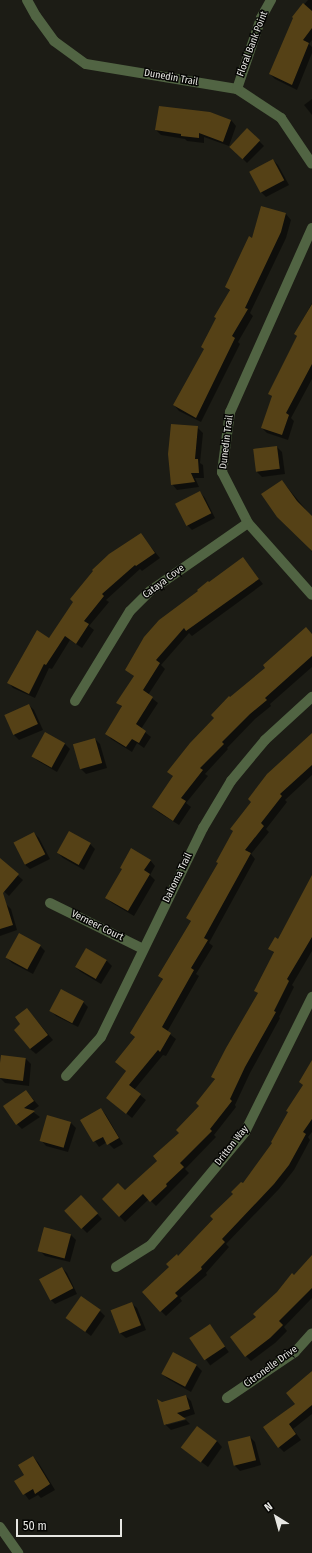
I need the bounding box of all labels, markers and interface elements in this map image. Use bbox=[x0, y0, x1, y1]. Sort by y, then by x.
street label: Floral Bank Point bbox=[235, 10, 271, 78]
street label: Dunedin Trail bbox=[143, 67, 199, 89]
street label: Dunedin Trail bbox=[218, 414, 236, 470]
street label: Cataya Cove bbox=[141, 563, 187, 601]
street label: Dahoma Trail bbox=[161, 851, 195, 905]
street label: Verneer Court bbox=[69, 908, 125, 944]
street label: Dritton Way bbox=[213, 1124, 251, 1168]
street label: Citronelle Drive bbox=[242, 1344, 300, 1390]
north arrow bbox=[256, 1497, 296, 1537]
text: N bbox=[262, 1500, 275, 1514]
scale bar bbox=[18, 1511, 124, 1537]
text: 50 m bbox=[23, 1519, 47, 1533]

